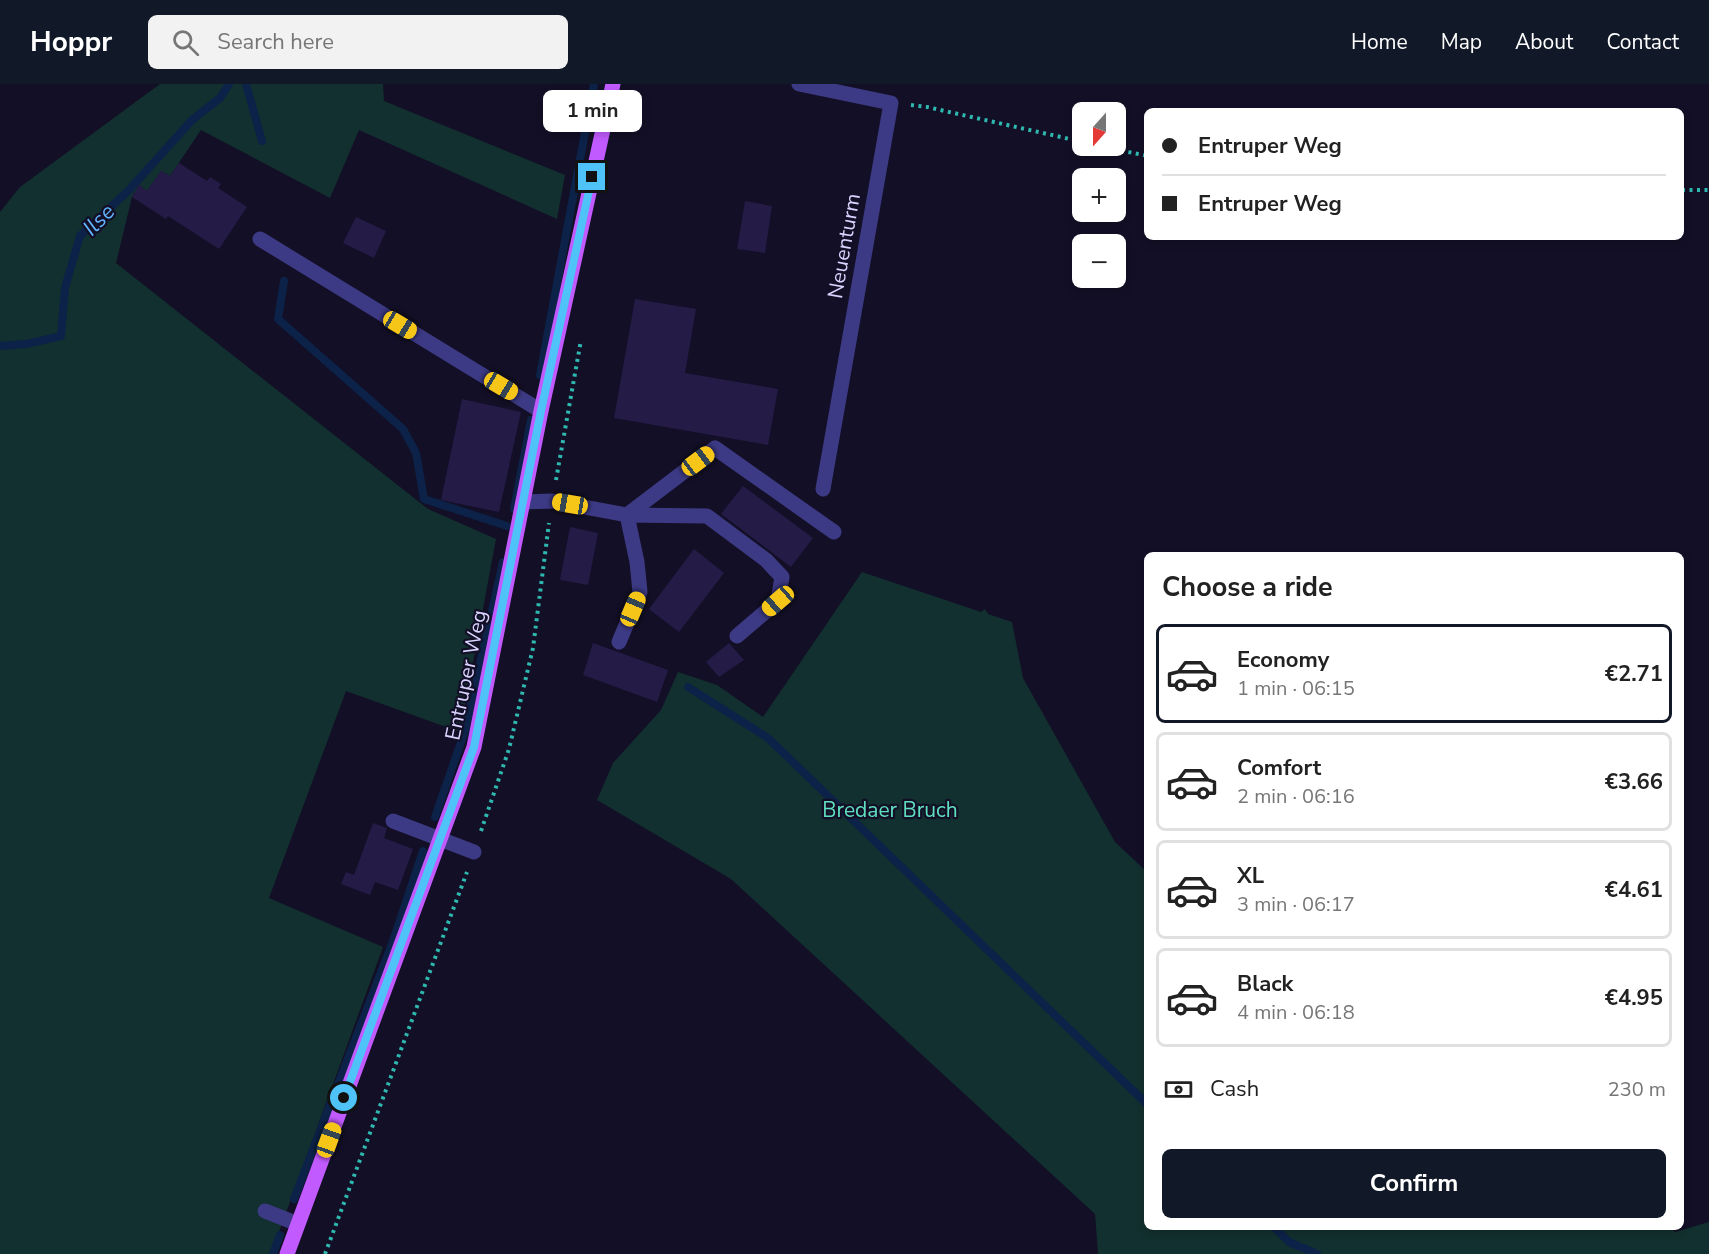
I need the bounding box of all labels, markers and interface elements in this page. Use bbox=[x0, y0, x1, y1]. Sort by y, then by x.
search box bbox=[148, 15, 568, 69]
text: Hoppr bbox=[30, 23, 112, 61]
icon: search bbox=[169, 26, 202, 59]
text: Search here bbox=[217, 27, 334, 57]
text: Home bbox=[1351, 28, 1408, 56]
text: Map bbox=[1441, 28, 1482, 56]
text: About bbox=[1515, 28, 1573, 56]
text: Contact bbox=[1606, 28, 1679, 56]
callout: 1 min bbox=[542, 90, 642, 132]
text: 1 min bbox=[567, 97, 618, 124]
north arrow bbox=[1072, 102, 1126, 156]
map controls bbox=[1072, 102, 1126, 288]
text: Entruper Weg bbox=[1198, 131, 1342, 161]
route end bbox=[578, 163, 605, 190]
button: + bbox=[1072, 168, 1126, 222]
text: Entruper Weg bbox=[1198, 189, 1342, 219]
street label: Neuenturm bbox=[821, 191, 867, 301]
water label: Ilse bbox=[76, 197, 122, 243]
button: − bbox=[1072, 234, 1126, 288]
car bbox=[380, 308, 420, 342]
car bbox=[481, 369, 521, 403]
car bbox=[678, 443, 718, 479]
car bbox=[551, 492, 589, 516]
text: Choose a ride bbox=[1162, 569, 1333, 606]
car bbox=[759, 582, 797, 620]
car bbox=[618, 589, 648, 629]
street label: Entruper Weg bbox=[439, 607, 493, 743]
text: Economy bbox=[1237, 645, 1329, 675]
icon: car bbox=[1165, 647, 1219, 701]
text: €2.71 bbox=[1605, 659, 1663, 689]
text: 1 min · 06:15 bbox=[1237, 675, 1355, 702]
text: Comfort bbox=[1237, 753, 1321, 783]
icon: car bbox=[1165, 755, 1219, 809]
text: €3.66 bbox=[1605, 767, 1663, 797]
text: 2 min · 06:16 bbox=[1237, 783, 1355, 810]
park label: Bredaer Bruch bbox=[822, 796, 958, 824]
text: XL bbox=[1237, 861, 1264, 891]
icon: car bbox=[1165, 863, 1219, 917]
text: €4.61 bbox=[1605, 875, 1663, 905]
text: 3 min · 06:17 bbox=[1237, 891, 1355, 918]
text: Black bbox=[1237, 969, 1293, 999]
icon: car bbox=[1165, 971, 1219, 1025]
text: €4.95 bbox=[1605, 983, 1663, 1013]
text: 4 min · 06:18 bbox=[1237, 999, 1355, 1026]
icon: cash bbox=[1162, 1073, 1195, 1106]
text: Cash bbox=[1210, 1074, 1259, 1104]
text: 230 m bbox=[1608, 1076, 1666, 1103]
route start bbox=[330, 1084, 357, 1111]
car bbox=[314, 1120, 344, 1160]
button: Confirm bbox=[1162, 1149, 1666, 1218]

